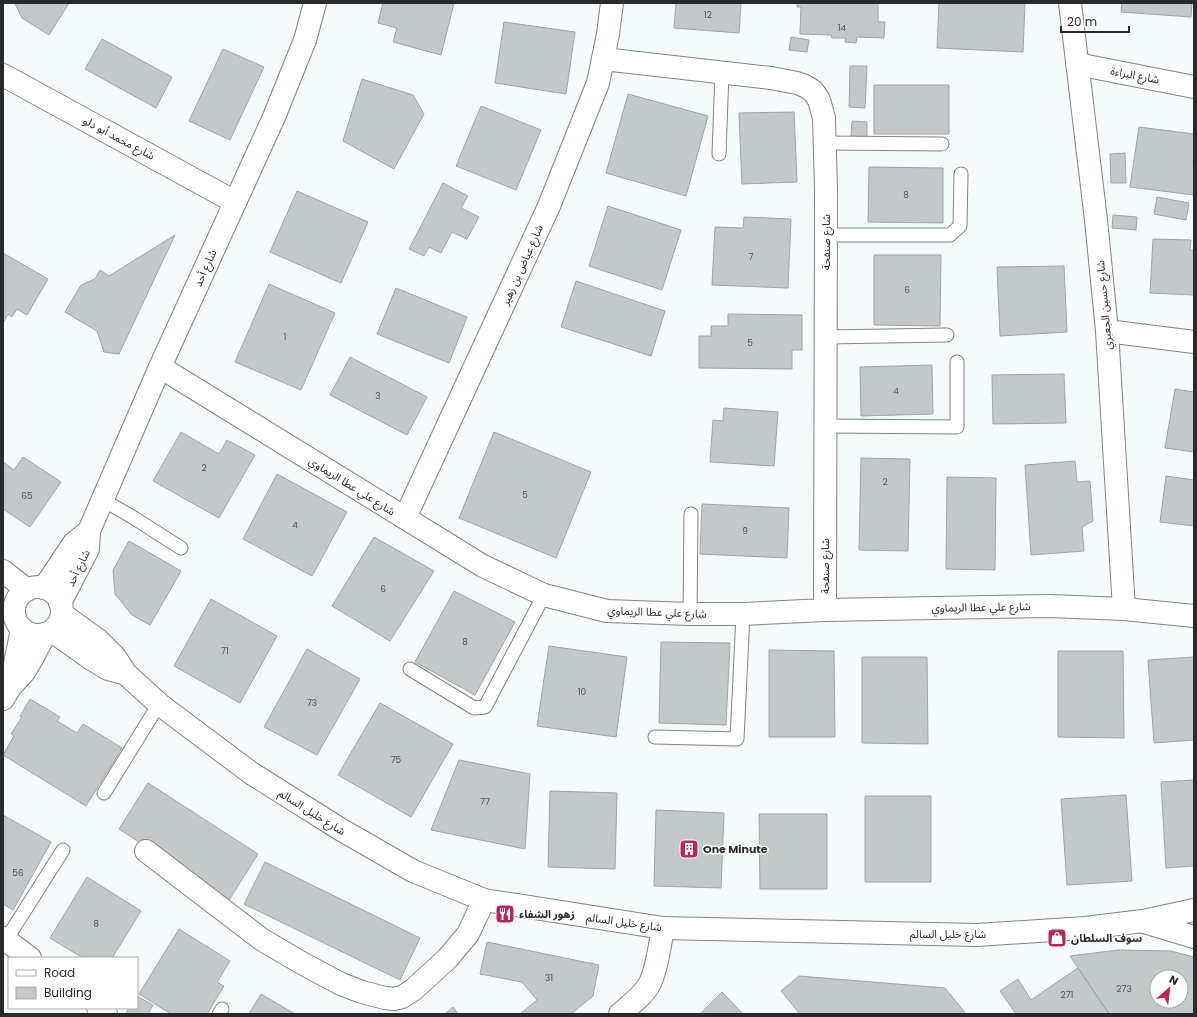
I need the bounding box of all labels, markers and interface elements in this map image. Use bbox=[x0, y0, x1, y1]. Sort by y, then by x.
scale bar bbox=[1061, 8, 1129, 34]
house number: 12 bbox=[704, 9, 712, 21]
text: 20 m bbox=[1067, 13, 1097, 30]
house number: 14 bbox=[838, 22, 847, 34]
street label: شارع البراءة bbox=[1109, 62, 1161, 88]
street label: شارع محمد أبو دلو bbox=[80, 112, 158, 164]
house number: 8 bbox=[903, 189, 909, 201]
street label: شارع صنفحة bbox=[818, 214, 834, 270]
street label: شارع عياض بن زهير bbox=[497, 222, 547, 309]
street label: شارع أحد bbox=[190, 246, 220, 289]
house number: 7 bbox=[749, 251, 754, 263]
street label: شارع حسين الجعبري bbox=[1092, 259, 1117, 351]
house number: 6 bbox=[904, 284, 910, 296]
house number: 1 bbox=[284, 331, 287, 343]
house number: 5 bbox=[747, 337, 753, 349]
house number: 4 bbox=[893, 385, 899, 397]
house number: 3 bbox=[375, 390, 381, 402]
street label: شارع علي عطا الريماوي bbox=[305, 453, 399, 521]
house number: 2 bbox=[201, 462, 207, 474]
house number: 2 bbox=[882, 476, 888, 488]
house number: 5 bbox=[522, 489, 528, 501]
house number: 65 bbox=[21, 490, 33, 502]
house number: 4 bbox=[292, 519, 298, 531]
house number: 9 bbox=[742, 525, 748, 537]
street label: شارع صنفحة bbox=[817, 538, 833, 594]
street label: شارع أحد bbox=[62, 546, 94, 589]
house number: 6 bbox=[380, 583, 386, 595]
street label: شارع علي عطا الريماوي bbox=[931, 598, 1031, 617]
street label: شارع علي عطا الريماوي bbox=[607, 602, 707, 623]
house number: 8 bbox=[462, 636, 468, 648]
house number: 71 bbox=[221, 645, 229, 657]
house number: 10 bbox=[578, 686, 587, 698]
house number: 73 bbox=[307, 697, 317, 709]
house number: 75 bbox=[391, 754, 402, 766]
street label: شارع خليل السالم bbox=[275, 785, 349, 840]
house number: 77 bbox=[480, 796, 490, 808]
building icon: One Minute bbox=[678, 838, 700, 860]
place label: One Minute bbox=[703, 841, 768, 857]
house number: 56 bbox=[12, 867, 24, 879]
restaurant icon: زهور الشفاء bbox=[494, 903, 516, 925]
place label: زهور الشفاء bbox=[519, 906, 575, 922]
street label: شارع خليل السالم bbox=[585, 909, 663, 936]
house number: 8 bbox=[93, 918, 99, 930]
street label: شارع خليل السالم bbox=[910, 926, 987, 943]
shop icon: سوف السلطان bbox=[1046, 927, 1068, 949]
place label: سوف السلطان bbox=[1071, 930, 1142, 946]
legend bbox=[8, 957, 138, 1009]
text: Road bbox=[44, 964, 75, 981]
north arrow bbox=[1149, 969, 1189, 1009]
text: N bbox=[1166, 971, 1181, 989]
house number: 31 bbox=[545, 972, 553, 984]
house number: 273 bbox=[1116, 983, 1132, 995]
text: Building bbox=[44, 984, 92, 1001]
house number: 271 bbox=[1061, 989, 1074, 1001]

